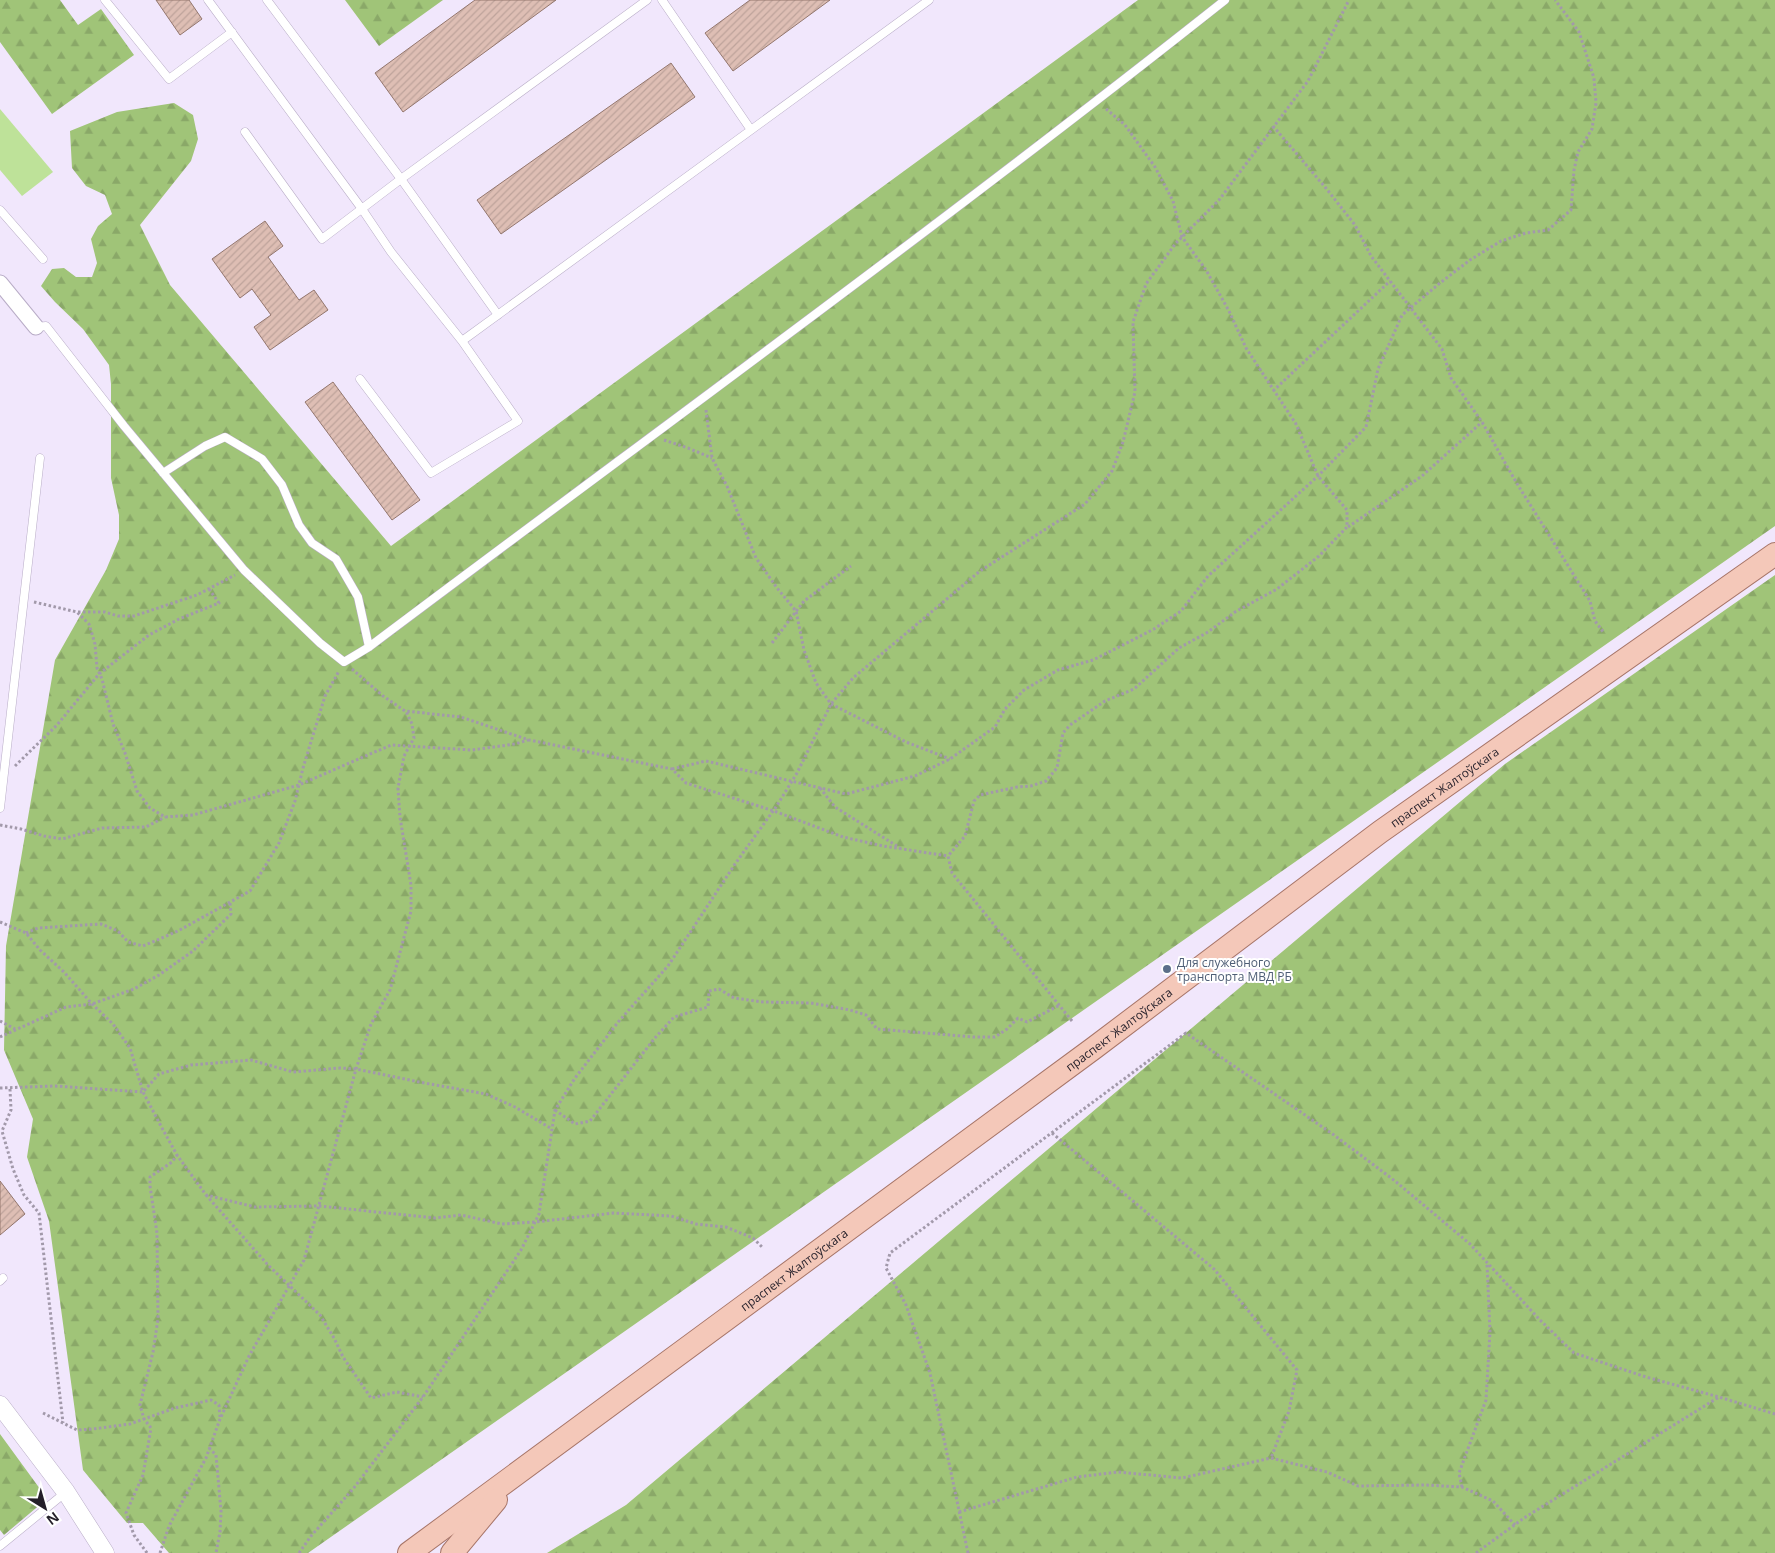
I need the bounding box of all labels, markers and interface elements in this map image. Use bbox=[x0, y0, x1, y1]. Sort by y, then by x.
street label: праспект Жалтоўскага bbox=[1386, 743, 1502, 831]
place label: Для служебного транспорта МВД РБ bbox=[1177, 954, 1292, 985]
marker: Для служебного транспорта МВД РБ bbox=[1161, 963, 1173, 975]
street label: праспект Жалтоўскага bbox=[1062, 984, 1175, 1075]
street label: праспект Жалтоўскага bbox=[737, 1224, 851, 1315]
north arrow bbox=[20, 1483, 70, 1533]
text: N bbox=[43, 1508, 63, 1530]

